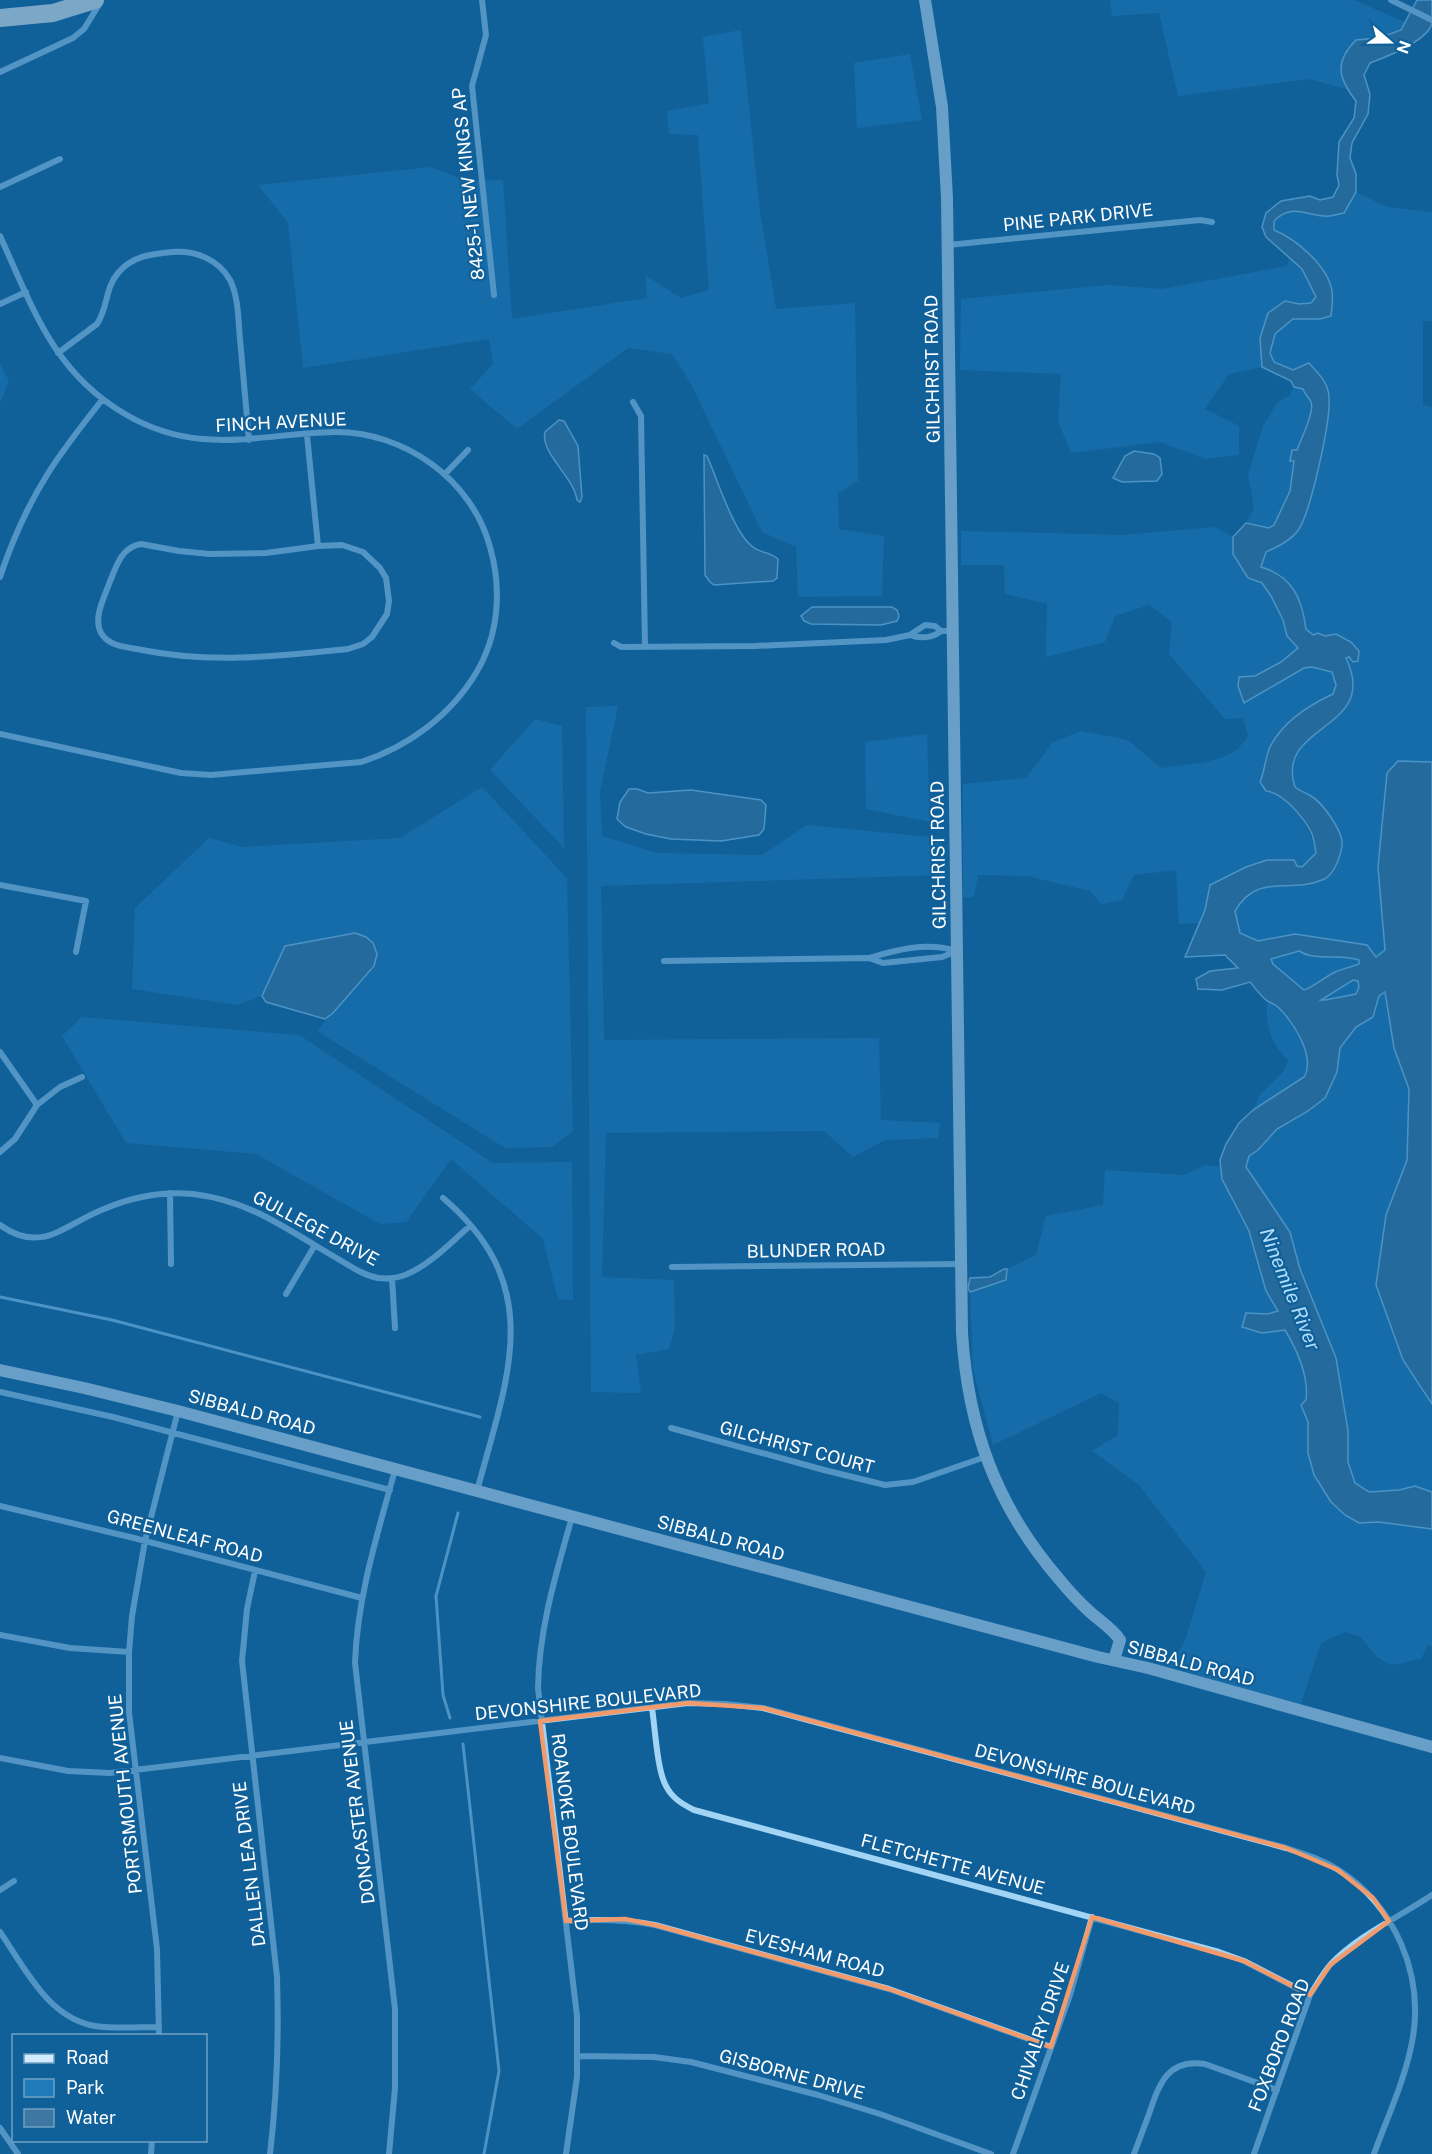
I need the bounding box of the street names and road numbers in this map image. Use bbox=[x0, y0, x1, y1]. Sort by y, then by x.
street label: 8425-1 NEW KINGS AP bbox=[447, 87, 489, 281]
street label: PINE PARK DRIVE bbox=[1002, 199, 1154, 235]
street label: GILCHRIST ROAD bbox=[920, 295, 944, 443]
street label: FINCH AVENUE bbox=[215, 408, 347, 436]
street label: GILCHRIST ROAD bbox=[926, 781, 950, 929]
street label: GULLEGE DRIVE bbox=[249, 1186, 383, 1270]
street label: BLUNDER ROAD bbox=[747, 1238, 885, 1262]
street label: SIBBALD ROAD bbox=[186, 1385, 318, 1439]
street label: GILCHRIST COURT bbox=[717, 1416, 877, 1478]
street label: GREENLEAF ROAD bbox=[105, 1505, 265, 1567]
street label: SIBBALD ROAD bbox=[655, 1511, 787, 1565]
street label: SIBBALD ROAD bbox=[1125, 1636, 1257, 1690]
street label: DEVONSHIRE BOULEVARD bbox=[474, 1680, 702, 1724]
street label: PORTSMOUTH AVENUE bbox=[104, 1693, 146, 1895]
street label: DONCASTER AVENUE bbox=[335, 1719, 379, 1905]
street label: ROANOKE BOULEVARD bbox=[547, 1732, 593, 1932]
street label: DEVONSHIRE BOULEVARD bbox=[972, 1739, 1198, 1819]
street label: DALLEN LEA DRIVE bbox=[228, 1780, 270, 1948]
street label: FLETCHETTE AVENUE bbox=[859, 1829, 1047, 1899]
street label: EVESHAM ROAD bbox=[743, 1924, 887, 1982]
street label: CHIVALRY DRIVE bbox=[1007, 1959, 1073, 2103]
street label: FOXBORO ROAD bbox=[1244, 1976, 1314, 2114]
street label: GISBORNE DRIVE bbox=[717, 2044, 867, 2104]

